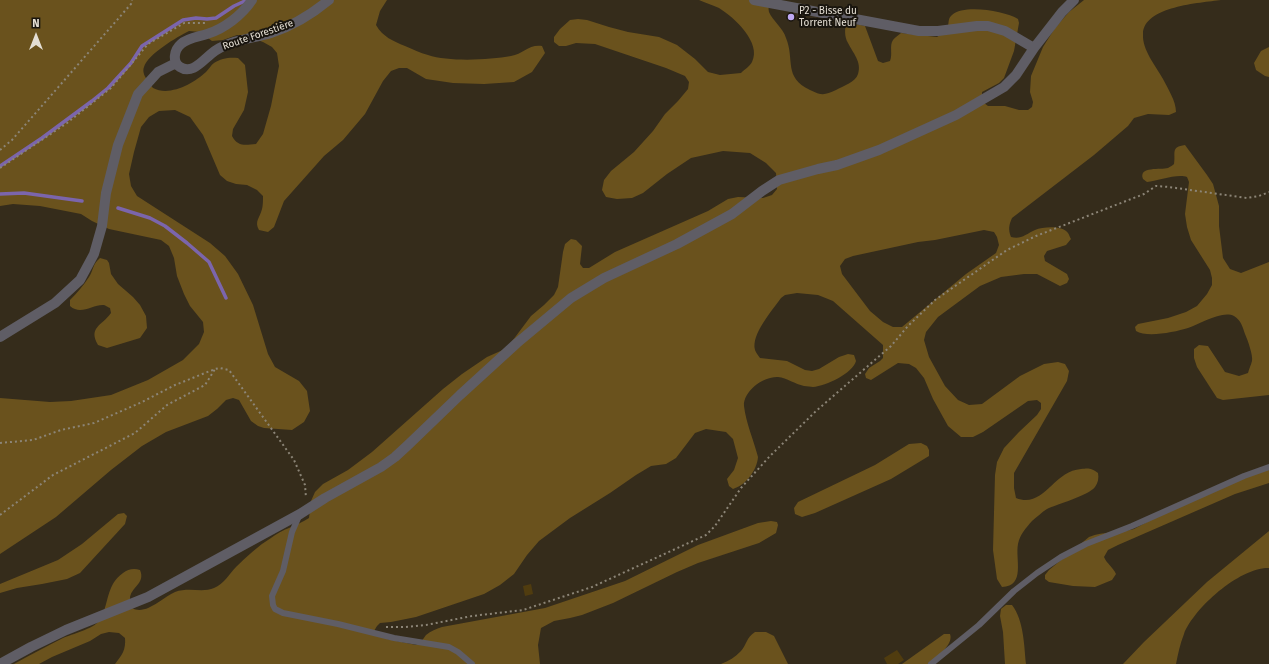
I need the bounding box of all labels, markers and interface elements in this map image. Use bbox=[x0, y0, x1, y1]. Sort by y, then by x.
place label: P2 - Bisse du Torrent Neuf bbox=[799, 5, 857, 28]
marker: P2 - Bisse du Torrent Neuf bbox=[786, 12, 796, 22]
north arrow bbox=[16, 16, 56, 56]
text: N bbox=[32, 17, 40, 30]
street label: Route Forestière bbox=[221, 17, 295, 53]

